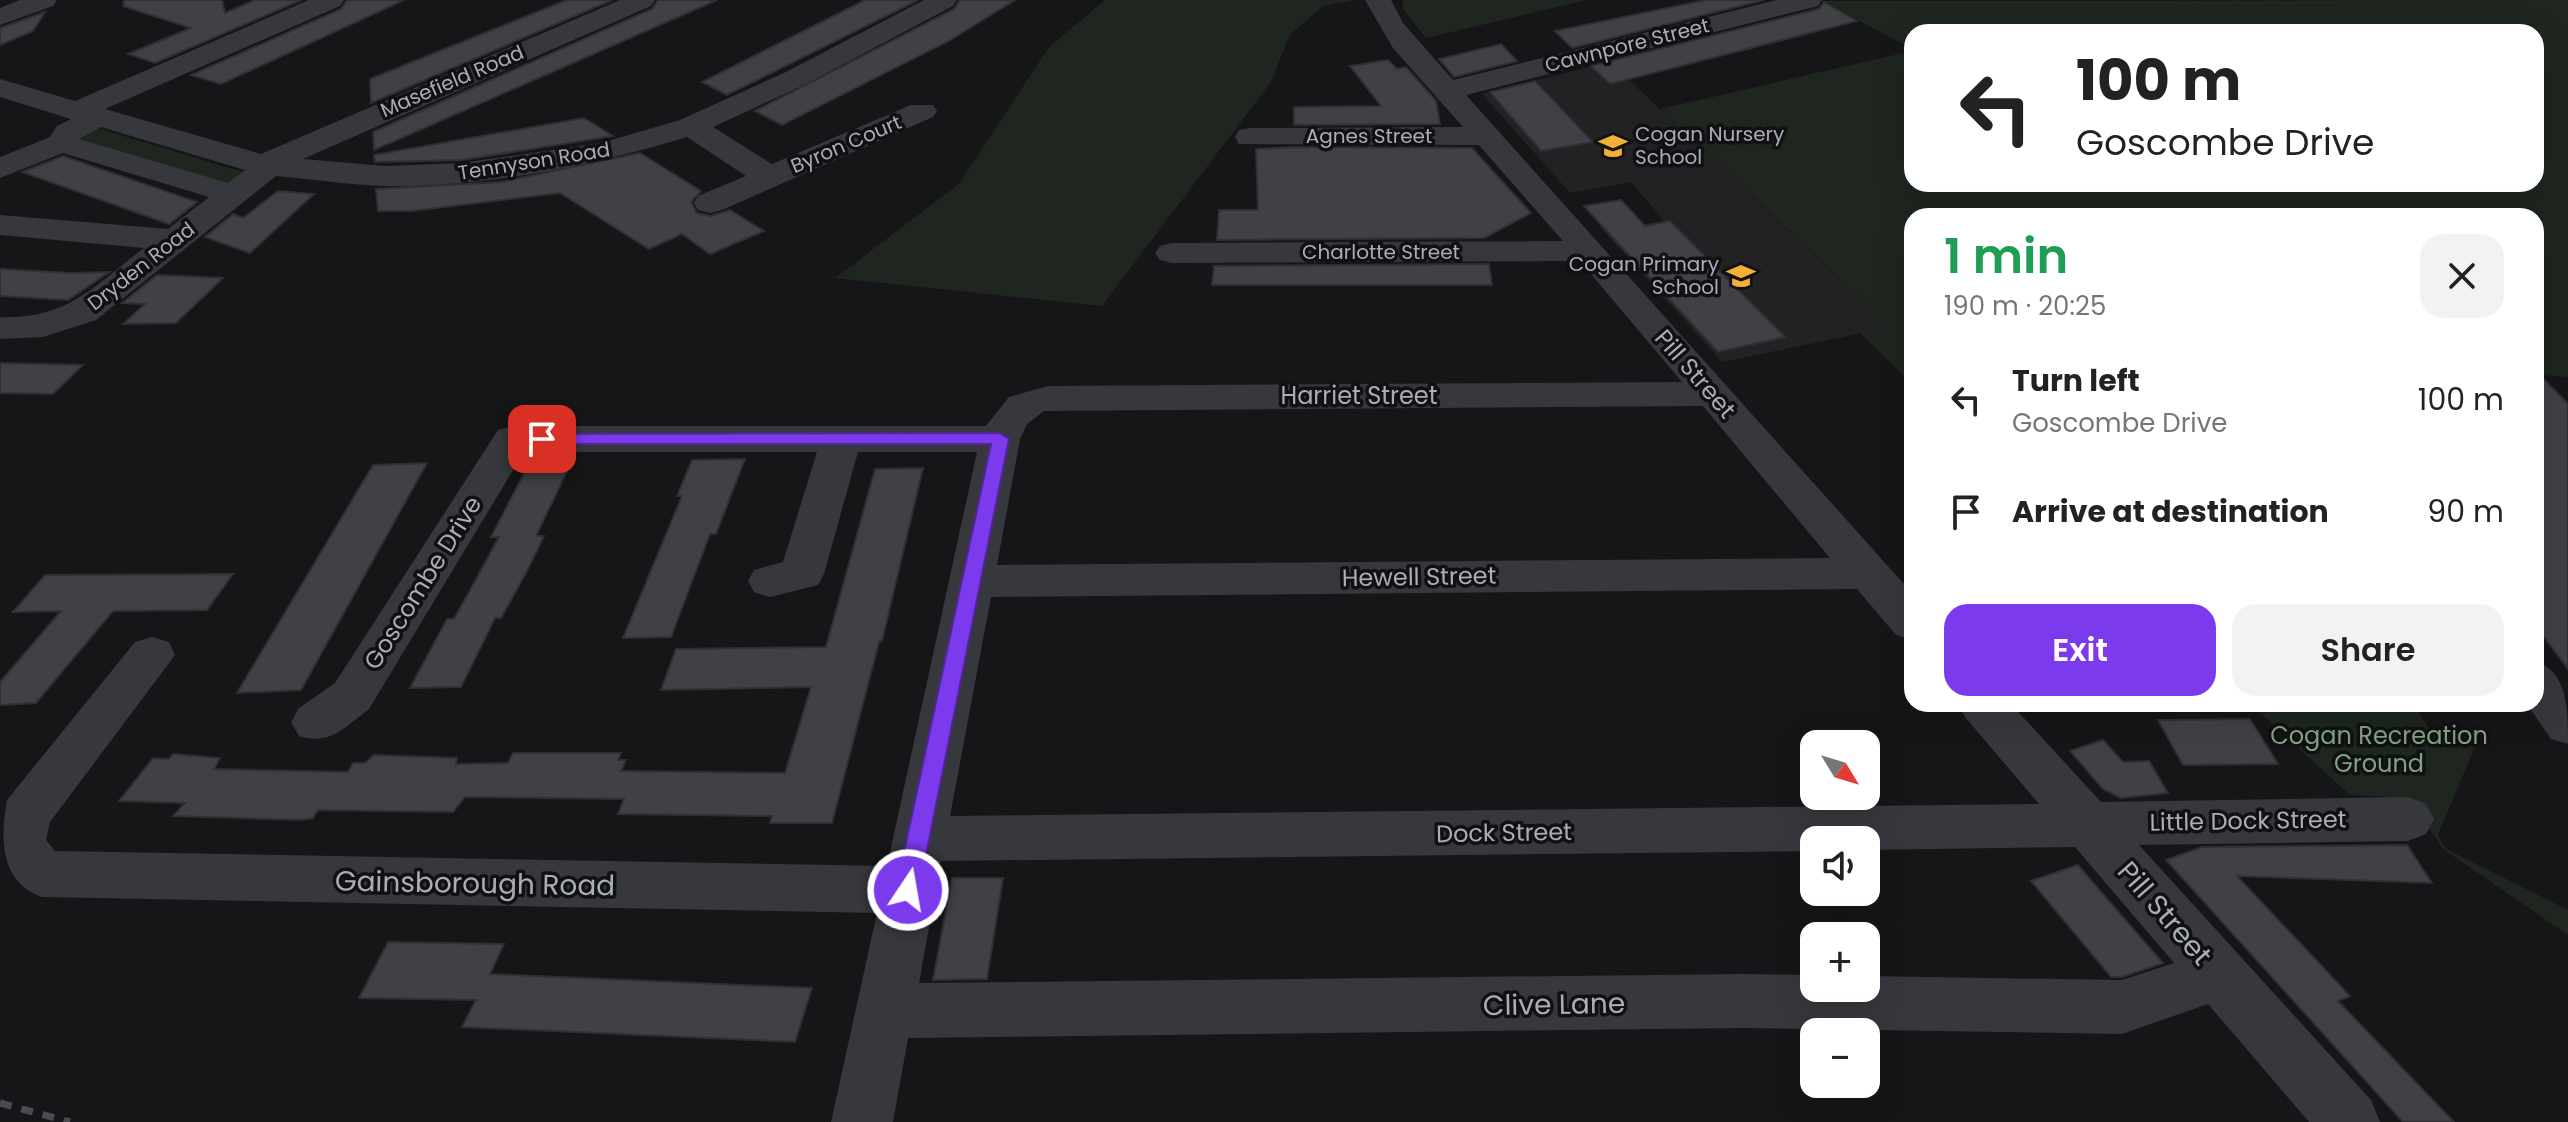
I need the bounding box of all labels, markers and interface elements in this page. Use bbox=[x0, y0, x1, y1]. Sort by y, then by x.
street label: Cawnpore Street bbox=[1542, 11, 1712, 79]
street label: Masefield Road bbox=[376, 38, 528, 124]
text: 100 m bbox=[2076, 41, 2241, 120]
icon: left bbox=[1944, 56, 2048, 160]
street label: Byron Court bbox=[786, 108, 906, 180]
text: Goscombe Drive bbox=[2076, 117, 2374, 168]
place label: Cogan Nursery School bbox=[1635, 120, 1784, 171]
street label: Agnes Street bbox=[1306, 122, 1432, 150]
school or university icon: Cogan Nursery School bbox=[1598, 131, 1628, 161]
street label: Tennyson Road bbox=[456, 135, 612, 187]
street label: Dryden Road bbox=[82, 215, 200, 317]
text: 1 min bbox=[1944, 223, 2068, 290]
button: close bbox=[2420, 234, 2504, 318]
street label: Charlotte Street bbox=[1302, 238, 1460, 266]
place label: Cogan Primary School bbox=[1569, 250, 1719, 301]
school or university icon: Cogan Primary School bbox=[1726, 261, 1756, 291]
text: 190 m · 20:25 bbox=[1944, 288, 2106, 324]
street label: Pill Street bbox=[1647, 322, 1743, 425]
text: Turn left bbox=[2012, 359, 2140, 402]
icon: left bbox=[1944, 378, 1988, 422]
text: 100 m bbox=[2418, 378, 2504, 421]
street label: Harriet Street bbox=[1281, 379, 1437, 412]
pin bbox=[508, 405, 576, 473]
text: Goscombe Drive bbox=[2012, 405, 2227, 441]
icon: arrive bbox=[520, 417, 564, 461]
street label: Goscombe Drive bbox=[356, 490, 489, 676]
icon: arrive bbox=[1944, 490, 1988, 534]
text: Arrive at destination bbox=[2012, 490, 2329, 533]
text: 90 m bbox=[2427, 490, 2504, 533]
street label: Hewell Street bbox=[1341, 559, 1497, 594]
button: Exit bbox=[1944, 604, 2216, 696]
button: Share bbox=[2232, 604, 2504, 696]
park label: Cogan Recreation Ground bbox=[2270, 719, 2488, 780]
north arrow bbox=[1800, 730, 1880, 810]
map controls bbox=[1800, 730, 1880, 1098]
street label: Little Dock Street bbox=[2149, 802, 2347, 839]
street label: Dock Street bbox=[1436, 815, 1572, 850]
button: sound bbox=[1800, 826, 1880, 906]
position arrow bbox=[866, 848, 950, 932]
street label: Pill Street bbox=[2108, 853, 2221, 974]
street label: Gainsborough Road bbox=[334, 862, 616, 905]
button: + bbox=[1800, 922, 1880, 1002]
street label: Clive Lane bbox=[1483, 984, 1625, 1025]
button: − bbox=[1800, 1018, 1880, 1098]

